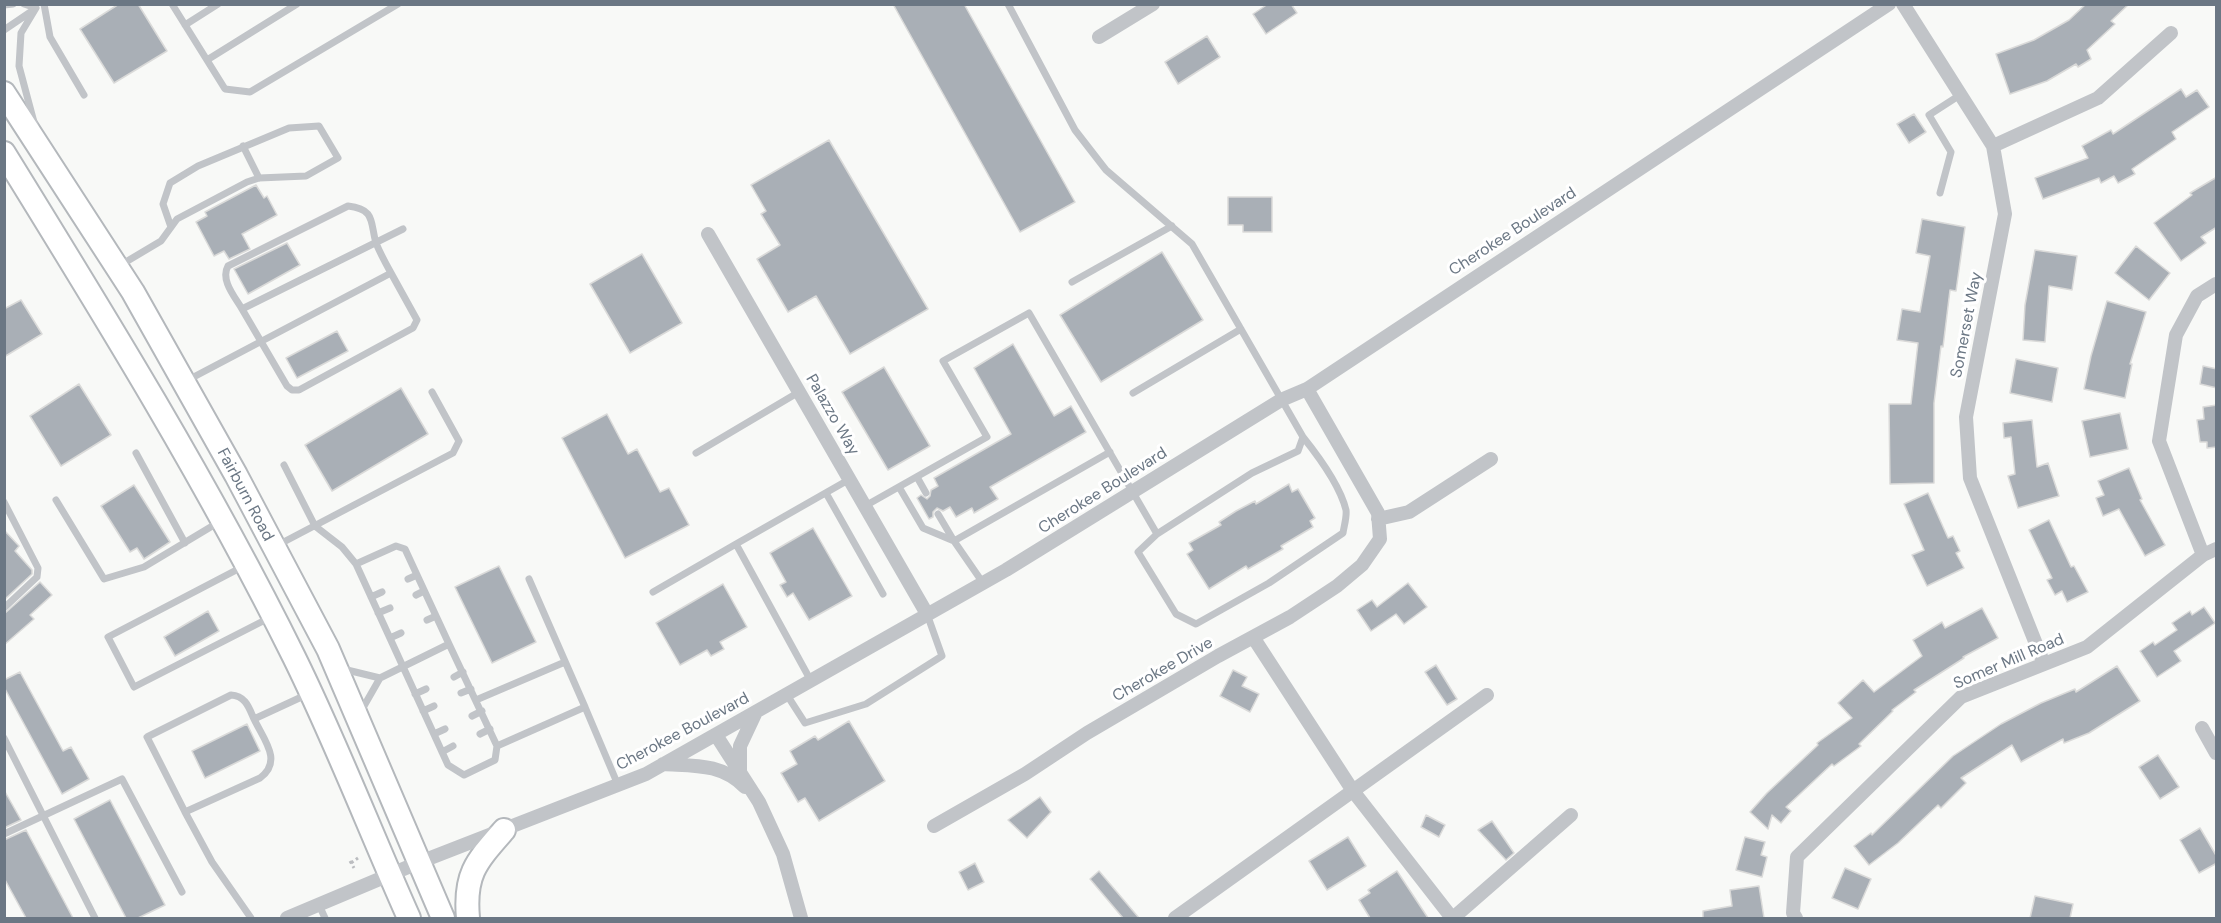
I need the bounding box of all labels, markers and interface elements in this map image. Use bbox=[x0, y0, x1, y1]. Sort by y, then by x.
street label: Cherokee Boulevard bbox=[1446, 184, 1580, 280]
street label: Somerset Way bbox=[1947, 270, 1987, 380]
street label: Palazzo Way bbox=[801, 371, 863, 459]
street label: Cherokee Boulevard bbox=[1035, 444, 1171, 538]
street label: Fairburn Road bbox=[213, 445, 277, 545]
street label: Somer Mill Road bbox=[1951, 630, 2067, 694]
street label: Cherokee Drive bbox=[1109, 634, 1217, 706]
street label: Cherokee Boulevard bbox=[613, 689, 753, 775]

